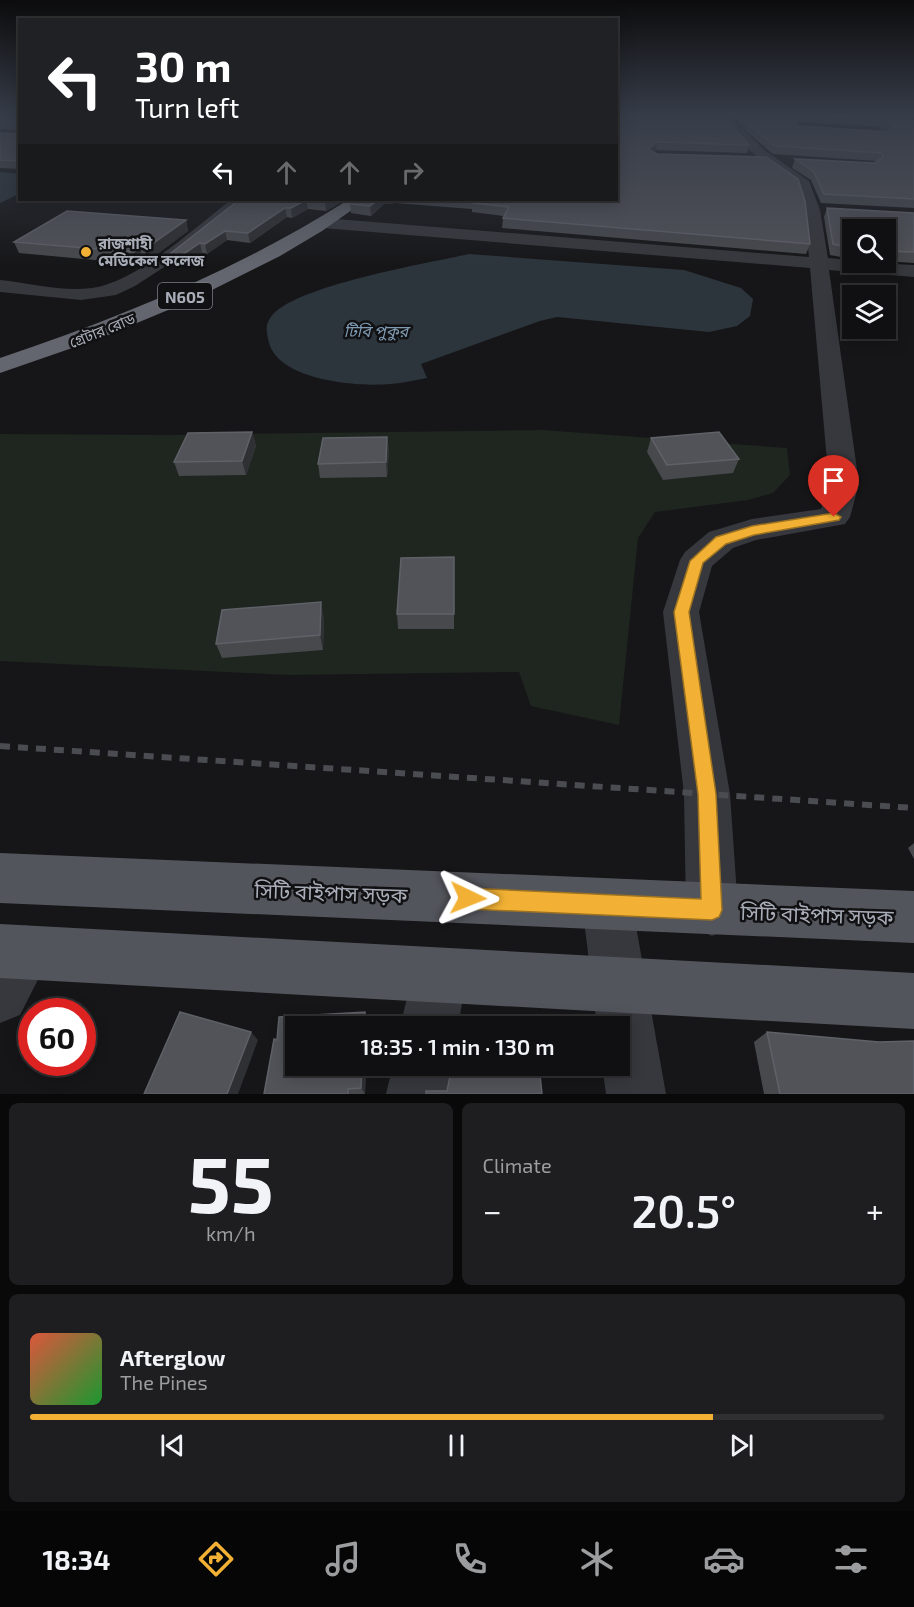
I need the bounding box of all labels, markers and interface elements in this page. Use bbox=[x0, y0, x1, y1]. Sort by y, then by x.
text: 30 m bbox=[135, 40, 231, 90]
icon: left bbox=[36, 42, 114, 120]
text: Turn left bbox=[135, 91, 239, 123]
icon: left bbox=[207, 156, 240, 189]
icon: ahead bbox=[270, 156, 303, 189]
icon: ahead bbox=[333, 156, 366, 189]
icon: right bbox=[396, 156, 429, 189]
map controls bbox=[842, 219, 896, 339]
button: search bbox=[842, 219, 896, 273]
place label: রাজশাহী মেডিকেল কলেজ bbox=[97, 234, 205, 269]
marker: রাজশাহী মেডিকেল কলেজ bbox=[79, 245, 93, 259]
road number: N605 bbox=[158, 283, 212, 309]
button: layers bbox=[842, 285, 896, 339]
street label: গ্রেটার রোড bbox=[66, 309, 138, 351]
water label: টিবি পুকুর bbox=[344, 321, 412, 341]
pin bbox=[808, 455, 859, 517]
icon: arrive bbox=[817, 464, 850, 497]
position arrow bbox=[436, 866, 500, 930]
street label: সিটি বাইপাস সড়ক bbox=[253, 877, 409, 907]
street label: সিটি বাইপাস সড়ক bbox=[739, 899, 895, 929]
speed limit sign: 60 bbox=[18, 998, 96, 1076]
text: 18:35 · 1 min · 130 m bbox=[360, 1033, 555, 1059]
text: 55 bbox=[188, 1135, 274, 1229]
text: Climate bbox=[483, 1153, 552, 1177]
text: 20.5° bbox=[631, 1183, 736, 1237]
text: − bbox=[483, 1190, 502, 1230]
text: + bbox=[866, 1190, 884, 1230]
text: km/h bbox=[206, 1221, 256, 1245]
text: Afterglow bbox=[120, 1344, 225, 1370]
text: The Pines bbox=[120, 1370, 208, 1394]
icon: previous bbox=[156, 1429, 189, 1462]
icon: pause bbox=[440, 1429, 473, 1462]
icon: next bbox=[725, 1429, 758, 1462]
icon: directions bbox=[195, 1538, 237, 1580]
icon: music bbox=[322, 1538, 364, 1580]
icon: phone bbox=[449, 1538, 491, 1580]
icon: climate bbox=[576, 1538, 618, 1580]
icon: car bbox=[703, 1538, 745, 1580]
icon: filters bbox=[830, 1538, 872, 1580]
text: 18:34 bbox=[42, 1543, 110, 1575]

